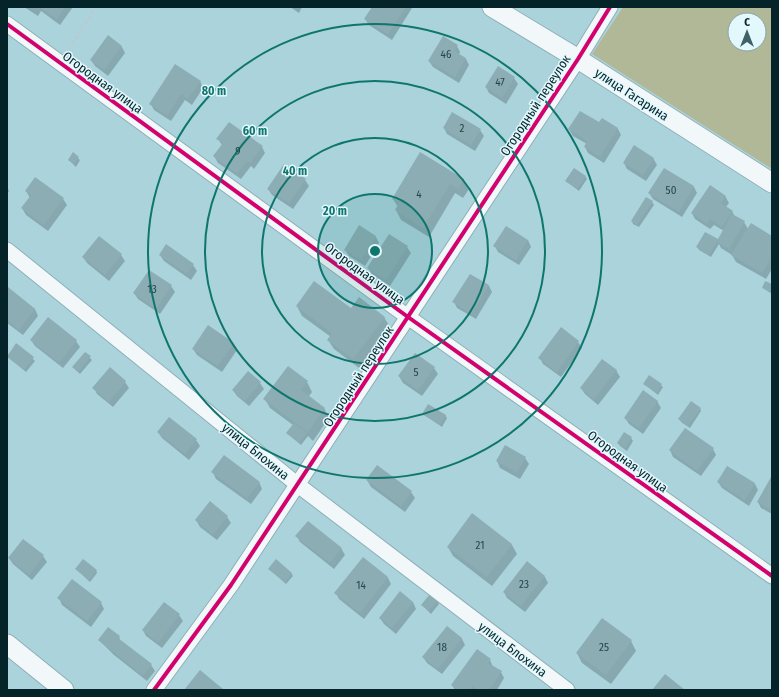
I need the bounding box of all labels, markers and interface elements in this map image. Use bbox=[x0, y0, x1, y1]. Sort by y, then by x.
north arrow bbox=[727, 12, 767, 52]
text: С bbox=[744, 16, 750, 29]
street label: Огородная улица bbox=[60, 48, 146, 116]
house number: 46 bbox=[441, 48, 452, 61]
street label: Огородный переулок bbox=[497, 52, 574, 159]
street label: улица Гагарина bbox=[592, 65, 671, 124]
house number: 47 bbox=[495, 76, 505, 89]
text: 80 m bbox=[202, 84, 226, 98]
house number: 2 bbox=[460, 122, 465, 135]
text: 60 m bbox=[243, 124, 267, 138]
house number: 9 bbox=[235, 145, 241, 158]
text: 40 m bbox=[283, 164, 307, 178]
house number: 50 bbox=[666, 184, 677, 197]
house number: 4 bbox=[416, 188, 422, 201]
text: 20 m bbox=[322, 204, 347, 218]
street label: Огородная улица bbox=[322, 239, 408, 307]
centre of rings bbox=[368, 244, 382, 258]
house number: 13 bbox=[147, 283, 157, 296]
street label: Огородный переулок bbox=[320, 323, 397, 430]
house number: 5 bbox=[413, 366, 419, 379]
street label: улица Блохина bbox=[219, 420, 292, 483]
street label: Огородная улица bbox=[585, 427, 671, 495]
house number: 21 bbox=[476, 539, 484, 552]
house number: 23 bbox=[519, 578, 529, 591]
house number: 14 bbox=[356, 579, 366, 592]
street label: улица Блохина bbox=[476, 619, 550, 680]
house number: 18 bbox=[437, 641, 447, 654]
house number: 25 bbox=[599, 641, 609, 654]

